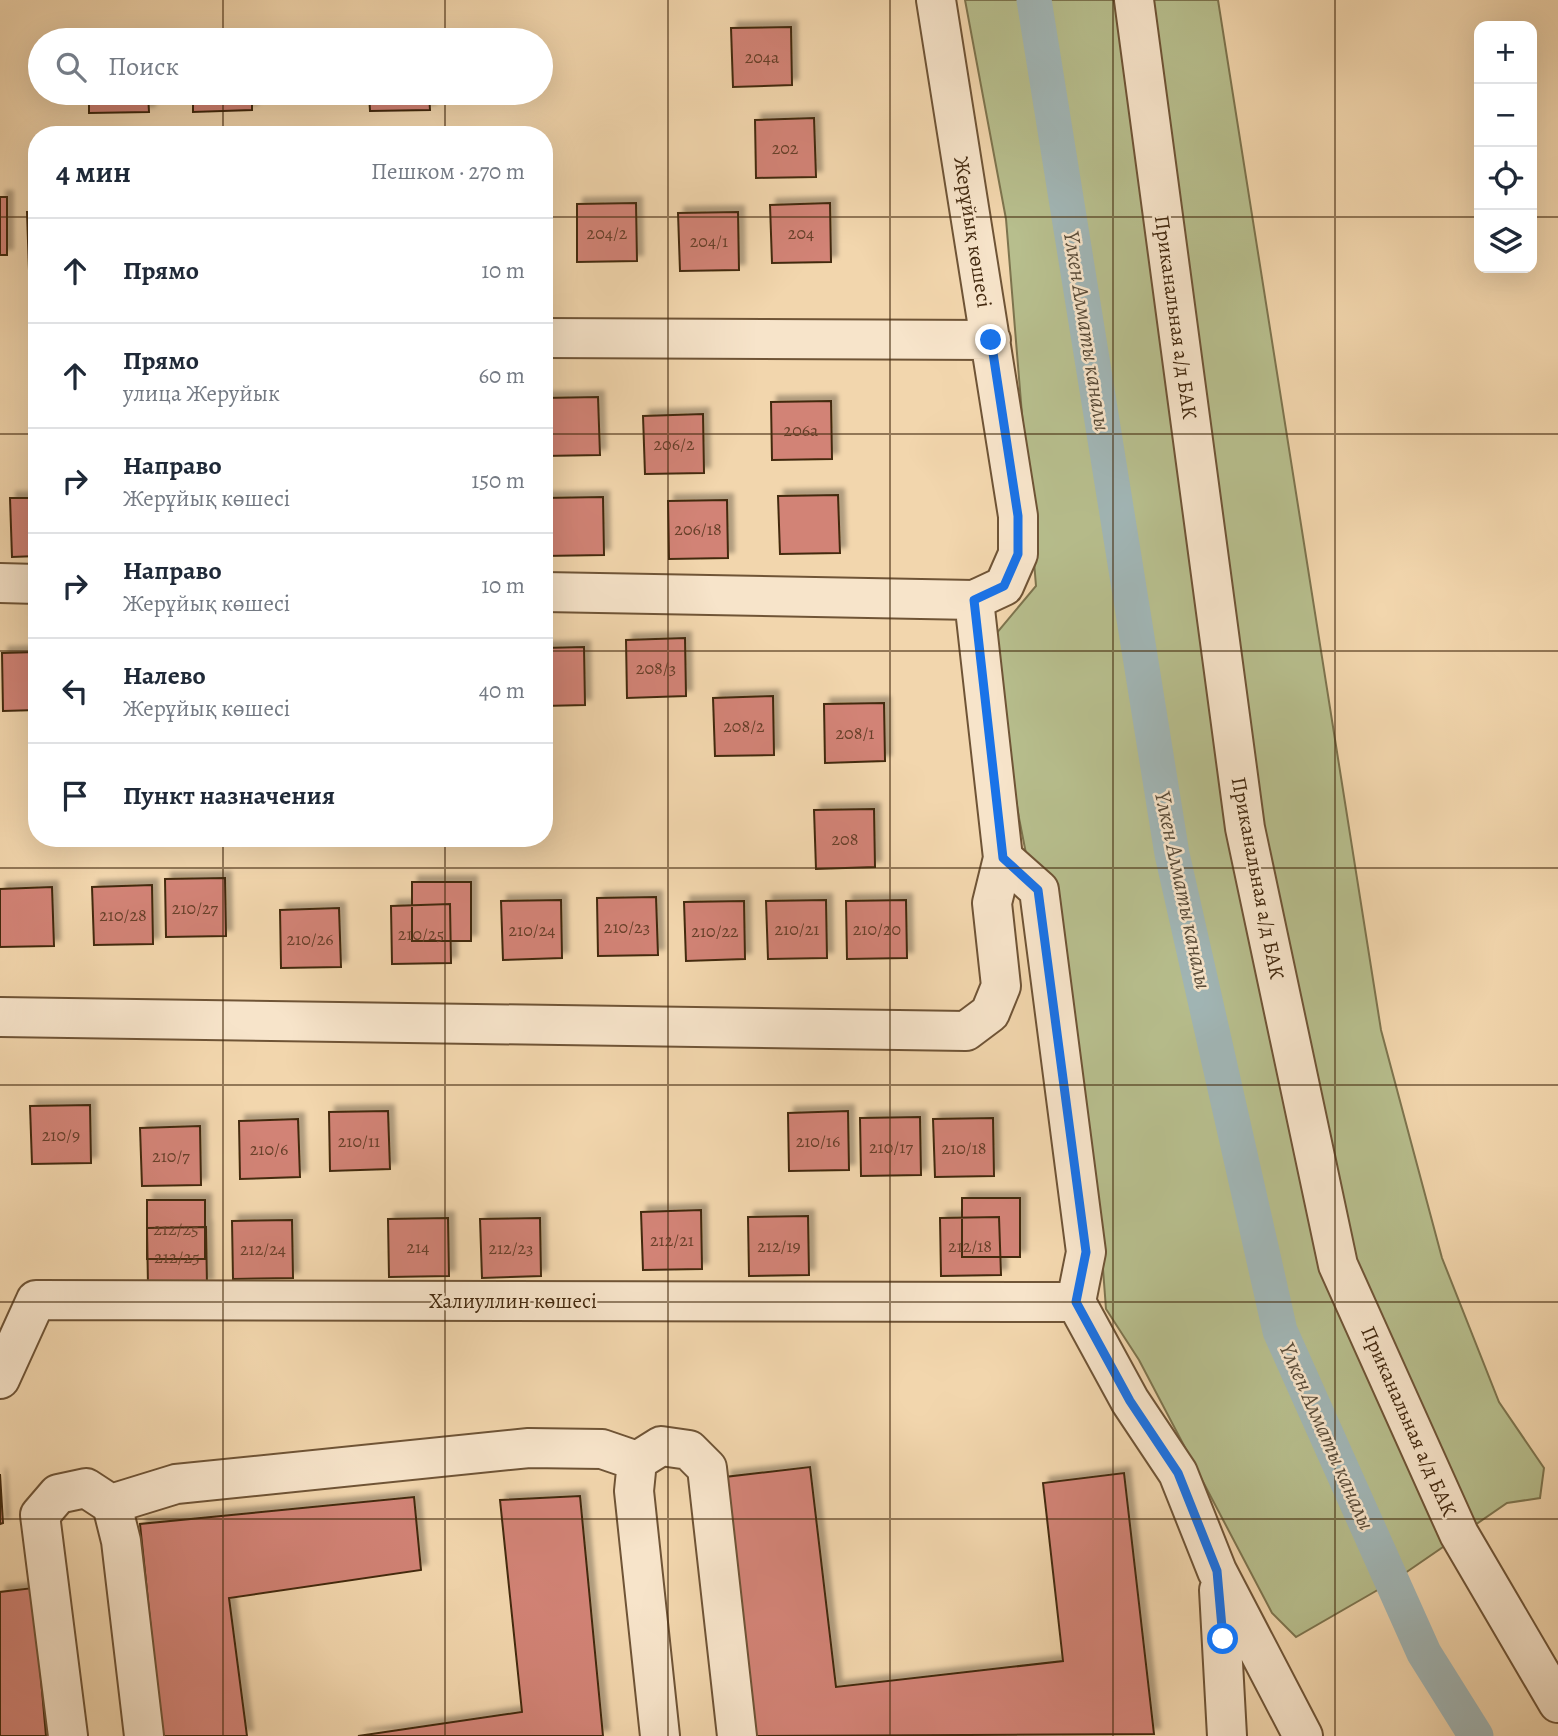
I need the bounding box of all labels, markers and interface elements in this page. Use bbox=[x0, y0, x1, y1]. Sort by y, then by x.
map controls bbox=[1474, 21, 1537, 273]
button: + bbox=[1474, 21, 1537, 84]
search box bbox=[28, 28, 553, 105]
house number: 204а bbox=[745, 45, 780, 69]
icon: search bbox=[52, 48, 90, 86]
text: Поиск bbox=[108, 49, 179, 84]
button: − bbox=[1474, 84, 1537, 147]
house number: 202 bbox=[772, 136, 799, 160]
button: locate bbox=[1474, 147, 1537, 210]
text: 4 мин bbox=[56, 152, 131, 192]
street label: Жерұйық көшесі bbox=[947, 154, 999, 310]
text: Пешком · 270 m bbox=[371, 156, 525, 187]
button: layers bbox=[1474, 210, 1537, 273]
street label: Приканальная а/д БАК bbox=[1148, 213, 1204, 421]
house number: 204/2 bbox=[587, 221, 628, 245]
house number: 204 bbox=[788, 221, 814, 245]
house number: 204/1 bbox=[690, 229, 728, 253]
water label: Үлкен Алматы каналы bbox=[1056, 229, 1118, 433]
icon: ahead bbox=[56, 252, 94, 290]
text: Прямо bbox=[123, 253, 199, 288]
text: 10 m bbox=[481, 255, 525, 286]
route end bbox=[975, 324, 1006, 355]
text: Прямо bbox=[123, 343, 199, 378]
icon: ahead bbox=[56, 357, 94, 395]
text: 60 m bbox=[478, 360, 525, 391]
text: улица Жеруйык bbox=[123, 378, 280, 409]
house number: 206а bbox=[784, 418, 819, 442]
house number: 206/2 bbox=[654, 432, 695, 456]
text: Направо bbox=[123, 448, 222, 483]
icon: right bbox=[56, 462, 94, 500]
text: 150 m bbox=[471, 465, 525, 496]
text: Жерұйық көшесі bbox=[123, 483, 290, 514]
house number: 206/18 bbox=[674, 517, 722, 541]
text: Направо bbox=[123, 553, 222, 588]
icon: right bbox=[56, 567, 94, 605]
text: 10 m bbox=[481, 570, 525, 601]
text: Жерұйық көшесі bbox=[123, 588, 290, 619]
house number: 208/3 bbox=[636, 656, 676, 680]
text: Налево bbox=[123, 658, 206, 693]
icon: left bbox=[56, 672, 94, 710]
text: 40 m bbox=[479, 675, 525, 706]
text: Жерұйық көшесі bbox=[123, 693, 290, 724]
house number: 208/2 bbox=[723, 714, 765, 738]
house number: 208/1 bbox=[836, 721, 874, 745]
street label: Приканальная а/д БАК bbox=[1225, 775, 1291, 982]
icon: arrive bbox=[56, 777, 94, 815]
text: Пункт назначения bbox=[123, 778, 335, 813]
water label: Үлкен Алматы каналы bbox=[1147, 788, 1219, 992]
house number: 208 bbox=[832, 827, 858, 851]
house number: 210/27 bbox=[172, 896, 219, 920]
house number: 210/28 bbox=[99, 903, 147, 927]
house number: 210/23 bbox=[604, 915, 650, 939]
house number: 210/21 bbox=[775, 917, 819, 941]
house number: 210/20 bbox=[853, 917, 901, 941]
house number: 210/24 bbox=[509, 918, 555, 942]
house number: 210/22 bbox=[691, 919, 739, 943]
house number: 210/25 bbox=[398, 922, 444, 946]
house number: 210/26 bbox=[286, 927, 334, 951]
house number: 210/9 bbox=[42, 1123, 80, 1147]
house number: 210/11 bbox=[338, 1129, 380, 1153]
house number: 210/16 bbox=[796, 1129, 840, 1153]
house number: 210/17 bbox=[869, 1135, 913, 1159]
house number: 210/18 bbox=[941, 1136, 987, 1160]
house number: 210/6 bbox=[250, 1137, 288, 1161]
house number: 210/7 bbox=[152, 1144, 190, 1168]
house number: 212/25 bbox=[153, 1217, 199, 1241]
house number: 212/21 bbox=[650, 1228, 694, 1252]
house number: 212/19 bbox=[757, 1234, 801, 1258]
house number: 212/18 bbox=[948, 1234, 992, 1258]
house number: 214 bbox=[407, 1235, 429, 1259]
house number: 212/23 bbox=[488, 1236, 534, 1260]
house number: 212/24 bbox=[240, 1237, 286, 1261]
house number: 212/25 bbox=[154, 1245, 200, 1269]
street label: Халиуллин көшесі bbox=[429, 1287, 597, 1315]
street label: Приканальная а/д БАК bbox=[1354, 1321, 1464, 1521]
water label: Үлкен Алматы каналы bbox=[1272, 1337, 1382, 1535]
route start bbox=[1207, 1623, 1238, 1654]

